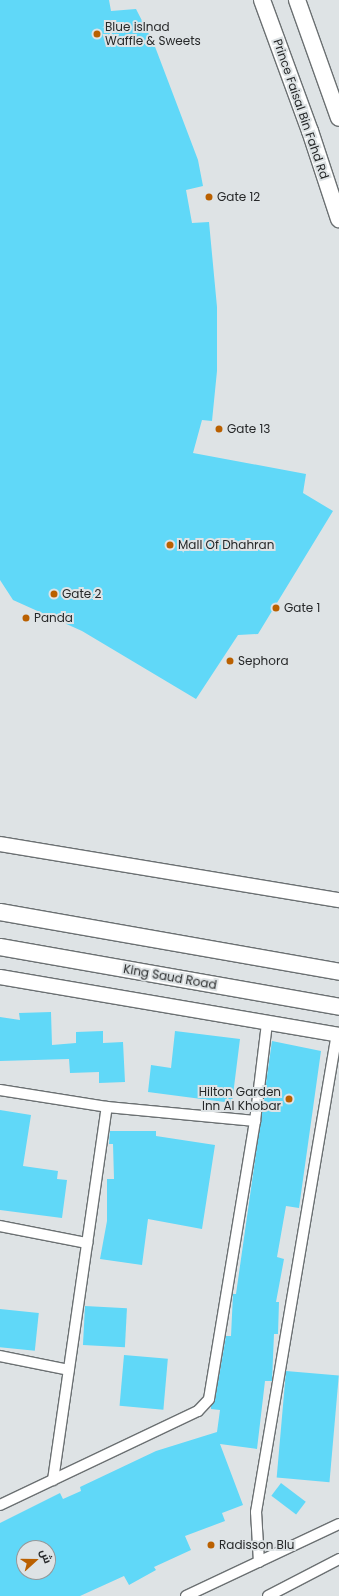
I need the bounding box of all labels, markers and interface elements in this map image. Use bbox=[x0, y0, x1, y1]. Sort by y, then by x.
place label: Blue islnad Waffle & Sweets bbox=[105, 20, 201, 48]
marker: Blue islnad Waffle & Sweets bbox=[92, 29, 102, 39]
street label: Prince Faisal Bin Fahd Rd bbox=[270, 37, 332, 181]
place label: Gate 12 bbox=[217, 190, 260, 204]
marker: Gate 12 bbox=[204, 192, 214, 202]
place label: Gate 13 bbox=[227, 422, 270, 436]
marker: Gate 13 bbox=[214, 424, 224, 434]
place label: Mall Of Dhahran bbox=[178, 538, 274, 552]
marker: Mall Of Dhahran bbox=[165, 540, 175, 550]
place label: Gate 2 bbox=[62, 587, 101, 601]
marker: Gate 2 bbox=[49, 589, 59, 599]
place label: Gate 1 bbox=[284, 601, 320, 615]
marker: Gate 1 bbox=[271, 603, 281, 613]
place label: Panda bbox=[34, 611, 73, 625]
marker: Panda bbox=[21, 613, 31, 623]
place label: Sephora bbox=[238, 654, 289, 668]
marker: Sephora bbox=[225, 656, 235, 666]
street label: King Saud Road bbox=[122, 962, 218, 992]
place label: Hilton Garden Inn Al Khobar bbox=[199, 1085, 281, 1113]
marker: Hilton Garden Inn Al Khobar bbox=[284, 1094, 294, 1104]
place label: Radisson Blu bbox=[219, 1538, 295, 1552]
north arrow bbox=[16, 1540, 56, 1580]
marker: Radisson Blu bbox=[206, 1540, 216, 1550]
text: ش bbox=[36, 1547, 56, 1566]

